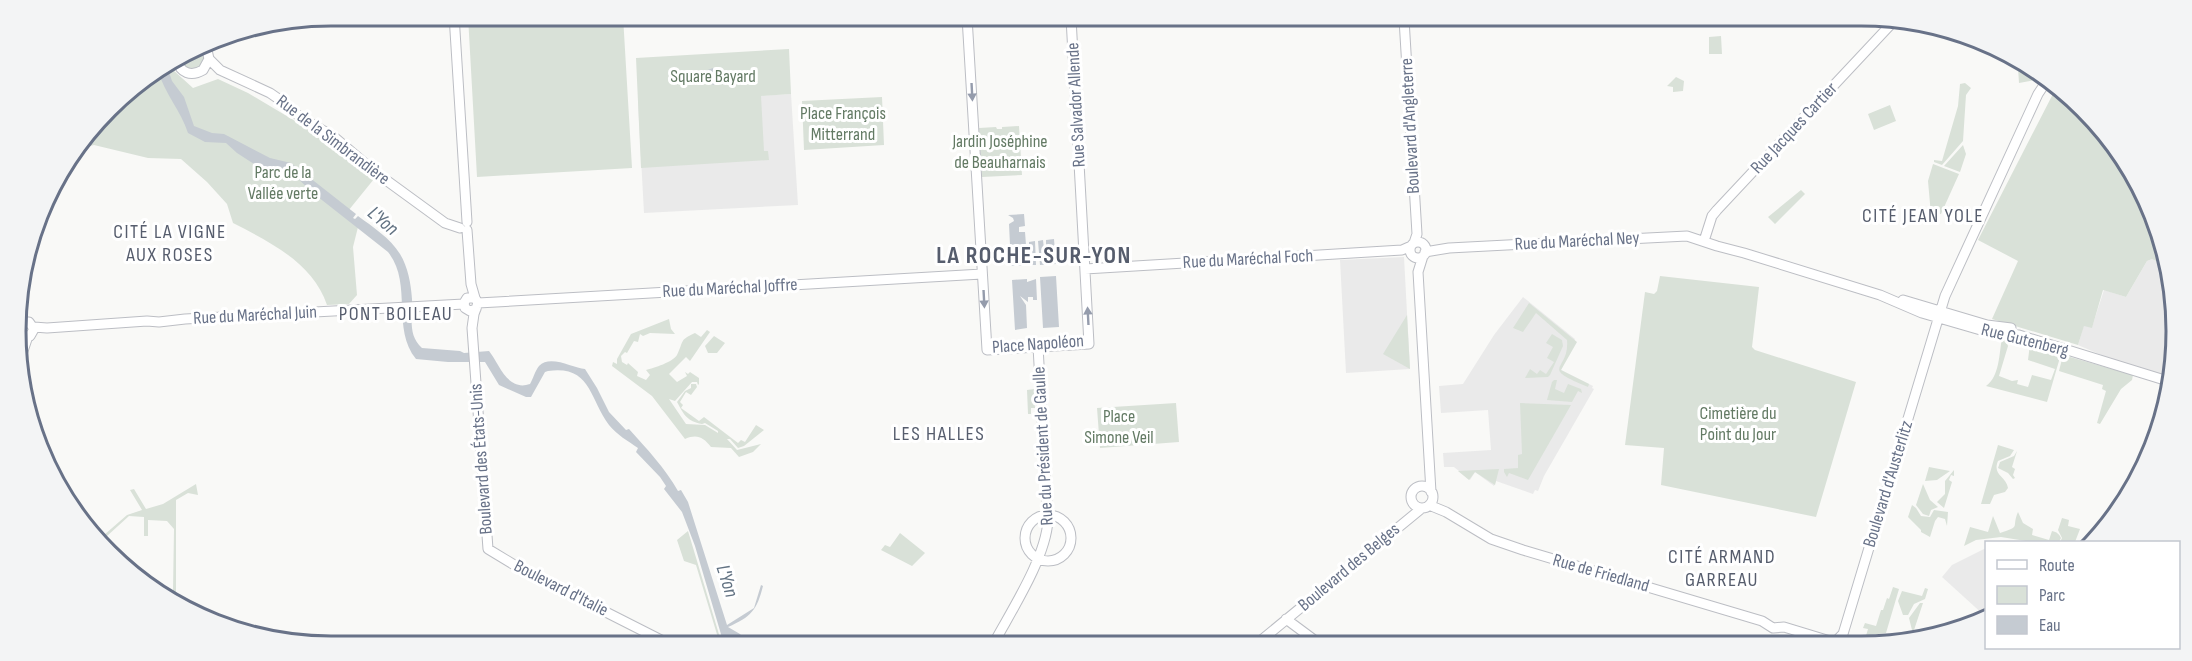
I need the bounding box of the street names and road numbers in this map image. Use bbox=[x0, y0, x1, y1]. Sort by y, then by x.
street label: Rue Salvador Allende bbox=[1062, 42, 1090, 168]
street label: Boulevard d'Angleterre bbox=[1396, 58, 1424, 194]
street label: Rue Jacques Cartier bbox=[1746, 78, 1842, 178]
street label: Rue de la Simbrandière bbox=[272, 91, 394, 189]
street label: Rue du Maréchal Ney bbox=[1514, 227, 1640, 255]
street label: Rue du Maréchal Foch bbox=[1182, 245, 1314, 273]
street label: Rue du Maréchal Joffre bbox=[662, 274, 798, 302]
street label: Rue du Maréchal Juin bbox=[193, 301, 317, 329]
street label: Rue Gutenberg bbox=[1979, 319, 2071, 361]
street label: Place Napoléon bbox=[991, 330, 1085, 358]
street label: Rue du Président de Gaulle bbox=[1028, 366, 1058, 526]
street label: Boulevard des États-Unis bbox=[465, 383, 497, 535]
street label: Boulevard d'Austerlitz bbox=[1859, 418, 1917, 550]
street label: Boulevard des Belges bbox=[1294, 519, 1404, 615]
street label: Rue de Friedland bbox=[1550, 549, 1652, 597]
street label: Boulevard d'Italie bbox=[510, 555, 612, 621]

